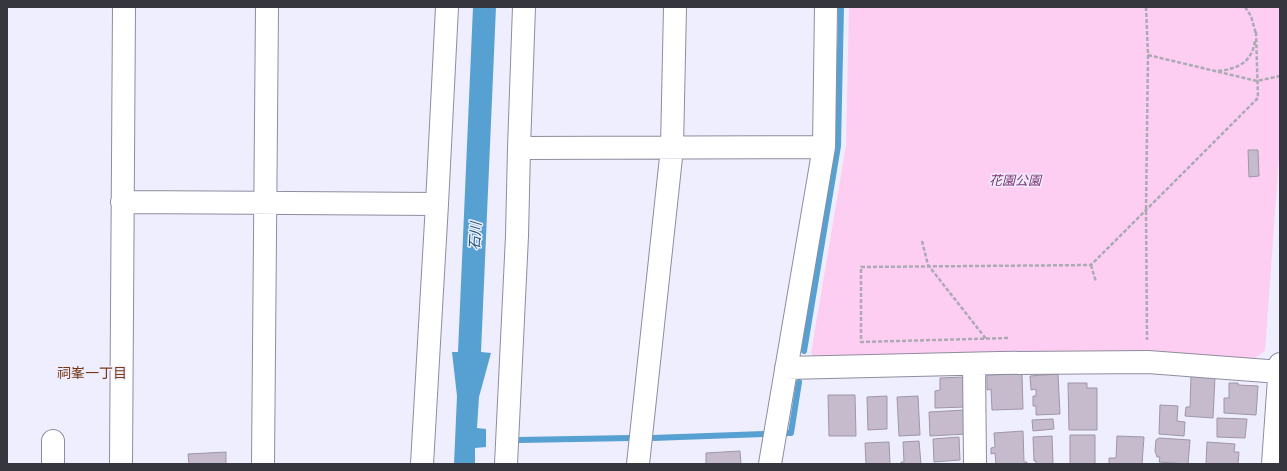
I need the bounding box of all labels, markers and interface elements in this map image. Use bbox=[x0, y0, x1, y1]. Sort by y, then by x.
park label: 花園公園 bbox=[989, 173, 1043, 188]
water label: 石川 bbox=[467, 220, 484, 250]
district label: 祠峯一丁目 bbox=[57, 366, 127, 381]

